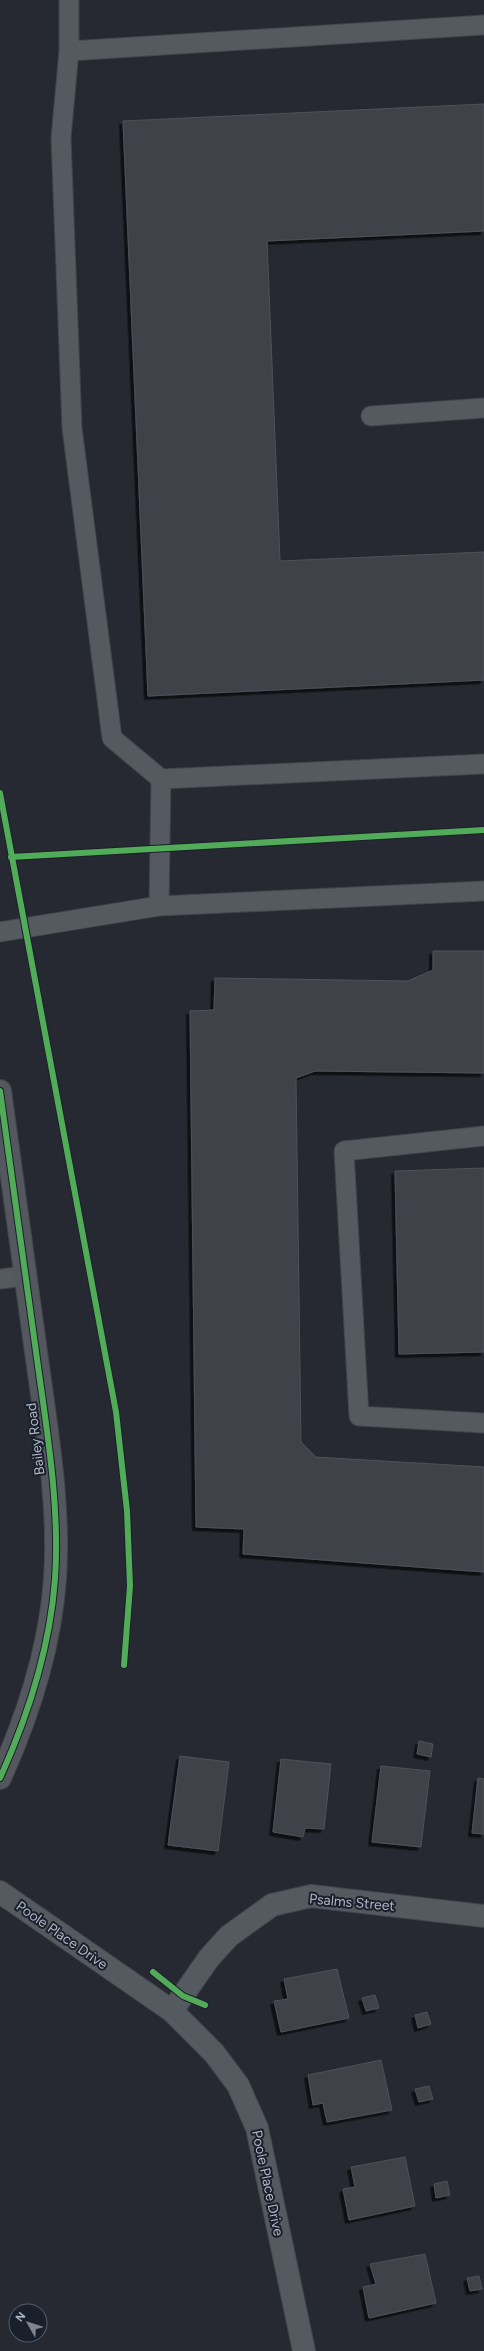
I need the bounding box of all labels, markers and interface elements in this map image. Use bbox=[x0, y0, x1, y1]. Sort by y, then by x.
street label: Bailey Road bbox=[23, 1402, 48, 1476]
street label: Psalms Street bbox=[308, 1890, 395, 1915]
street label: Poole Place Drive bbox=[13, 1898, 111, 1973]
street label: Poole Place Drive bbox=[248, 2129, 287, 2238]
north arrow bbox=[8, 2303, 48, 2343]
text: N bbox=[13, 2310, 28, 2324]

